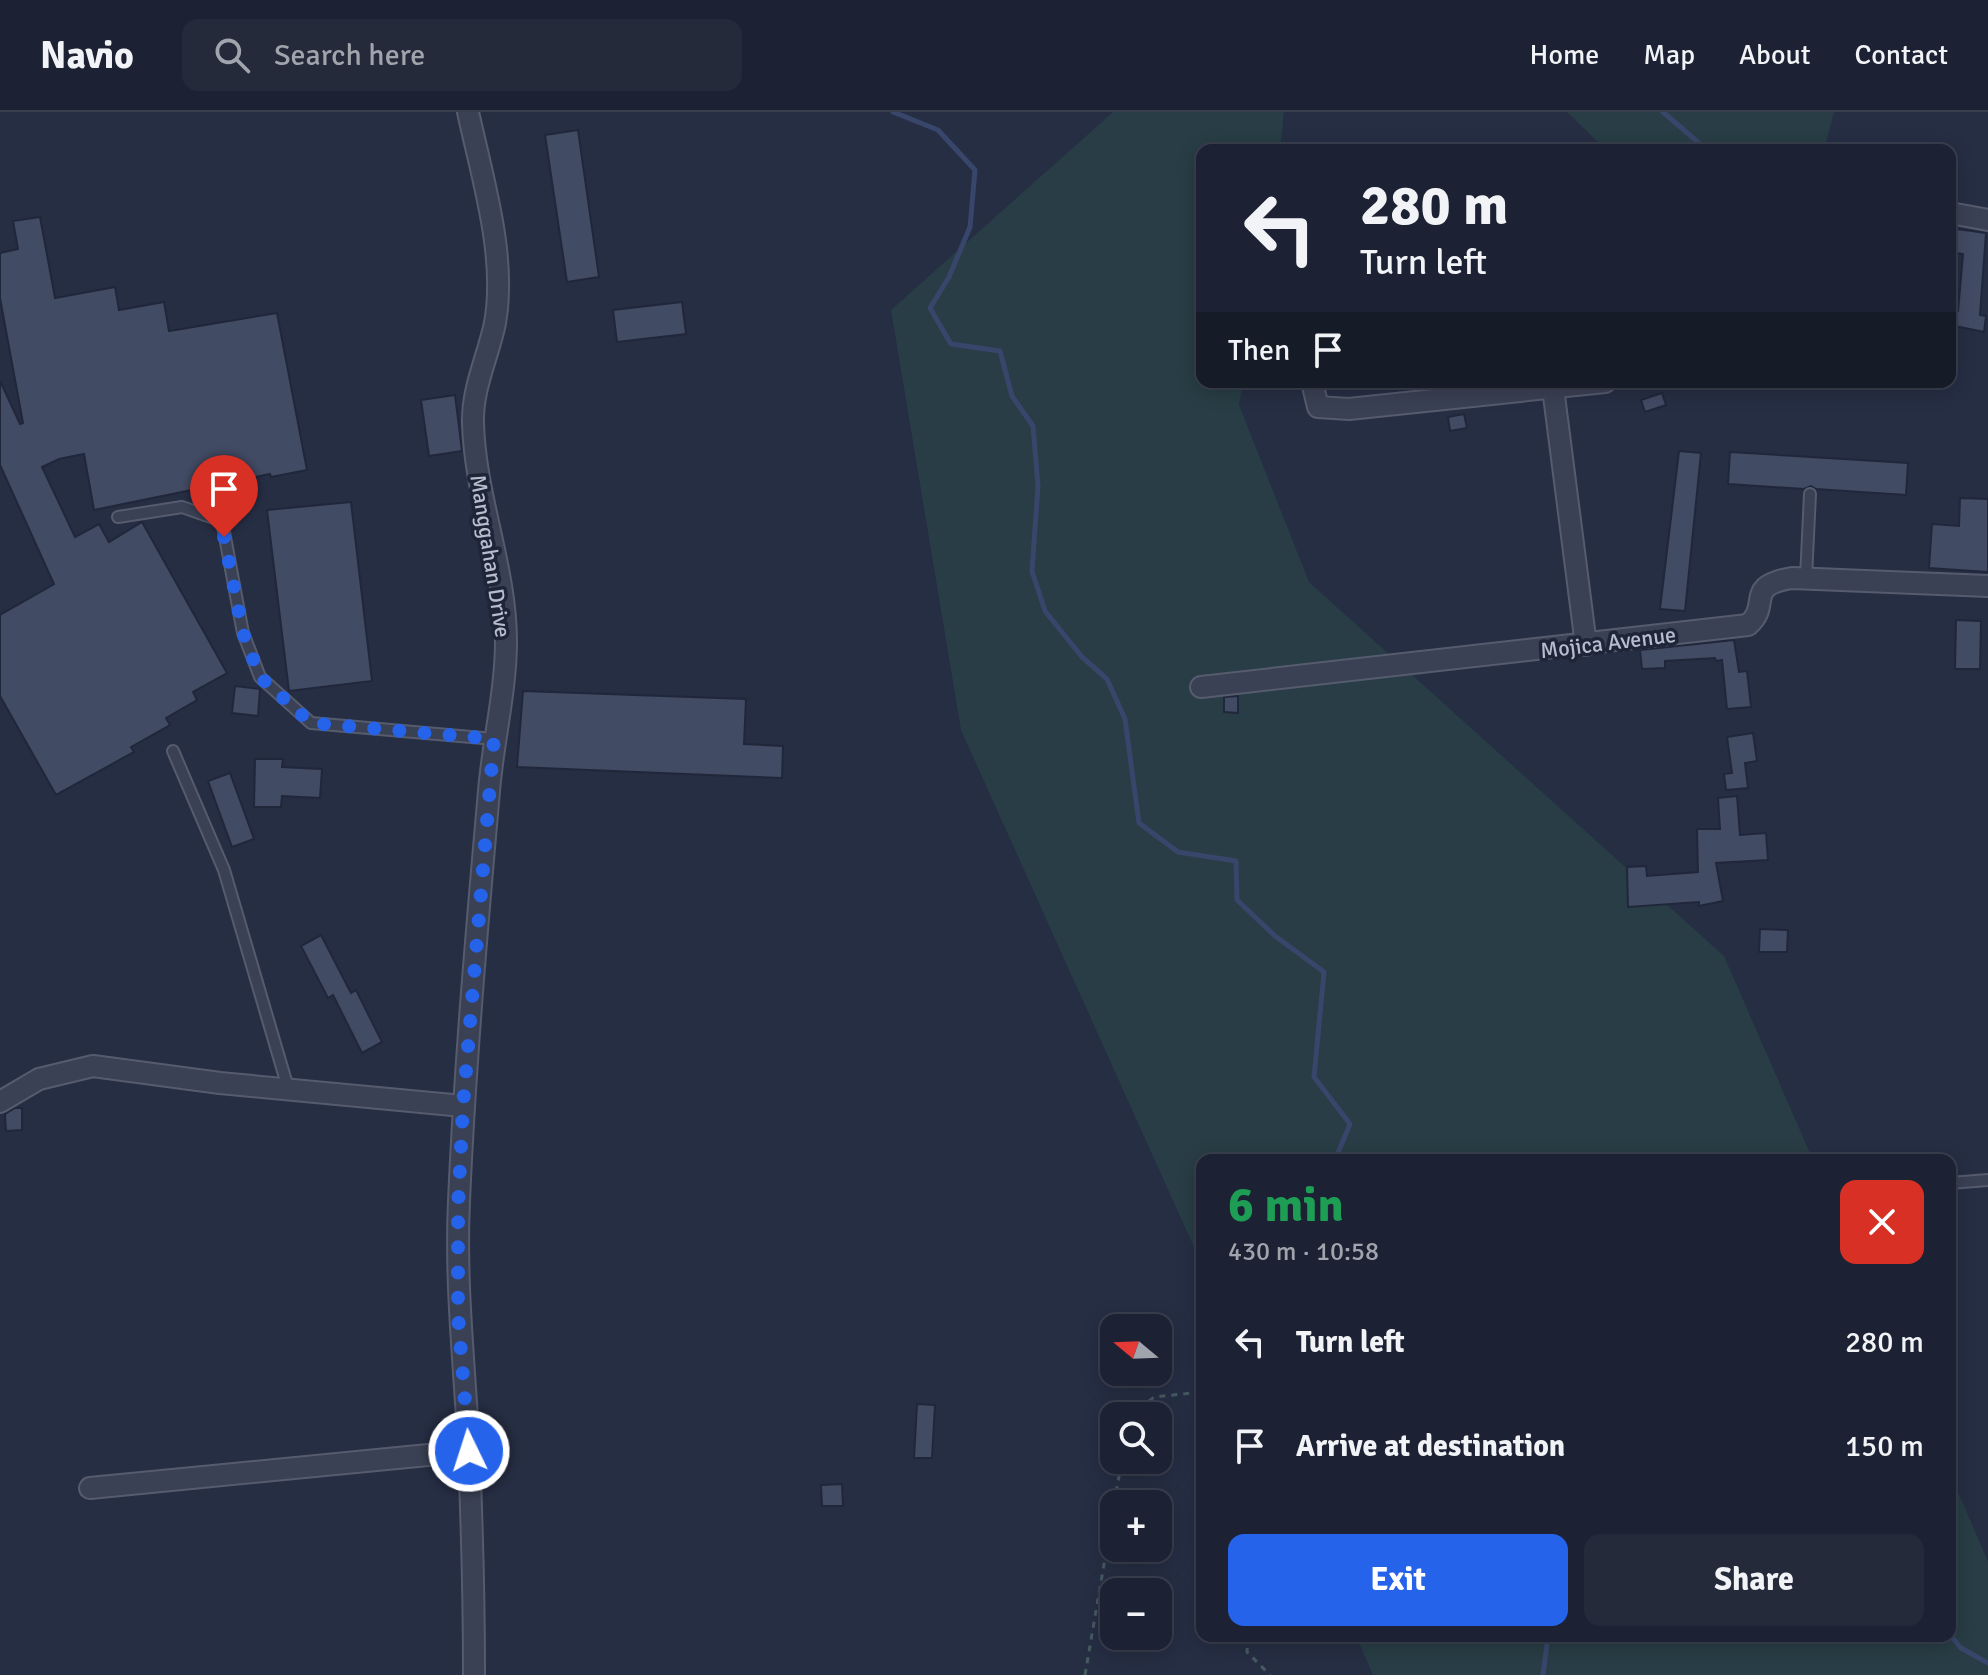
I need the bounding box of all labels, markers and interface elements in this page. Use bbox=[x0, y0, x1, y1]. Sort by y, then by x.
search box bbox=[182, 19, 742, 91]
text: Navio bbox=[40, 32, 134, 79]
icon: search bbox=[210, 33, 254, 77]
text: Search here bbox=[274, 37, 425, 74]
text: Home bbox=[1530, 38, 1599, 72]
text: Map bbox=[1643, 38, 1695, 72]
text: About bbox=[1739, 38, 1811, 72]
text: Contact bbox=[1855, 38, 1948, 72]
text: 280 m bbox=[1360, 171, 1508, 240]
icon: left bbox=[1228, 176, 1332, 280]
text: Turn left bbox=[1360, 240, 1487, 285]
icon: arrive bbox=[1306, 328, 1350, 372]
text: Then bbox=[1228, 332, 1290, 369]
pin bbox=[190, 455, 258, 537]
icon: arrive bbox=[202, 467, 246, 511]
street label: Manggahan Drive bbox=[464, 473, 517, 639]
street label: Mojica Avenue bbox=[1539, 621, 1677, 664]
text: 6 min bbox=[1228, 1176, 1344, 1235]
button: close bbox=[1840, 1180, 1924, 1264]
text: 430 m · 10:58 bbox=[1228, 1236, 1379, 1268]
north arrow bbox=[1100, 1314, 1172, 1386]
map controls bbox=[1100, 1314, 1172, 1650]
icon: left bbox=[1228, 1320, 1272, 1364]
text: Turn left bbox=[1296, 1324, 1405, 1361]
text: 280 m bbox=[1845, 1324, 1924, 1361]
button: search bbox=[1100, 1402, 1172, 1474]
position arrow bbox=[427, 1409, 511, 1493]
icon: arrive bbox=[1228, 1424, 1272, 1468]
text: Arrive at destination bbox=[1296, 1428, 1565, 1465]
text: 150 m bbox=[1845, 1428, 1924, 1465]
button: + bbox=[1100, 1490, 1172, 1562]
button: Exit bbox=[1228, 1534, 1568, 1626]
button: Share bbox=[1584, 1534, 1924, 1626]
button: − bbox=[1100, 1578, 1172, 1650]

